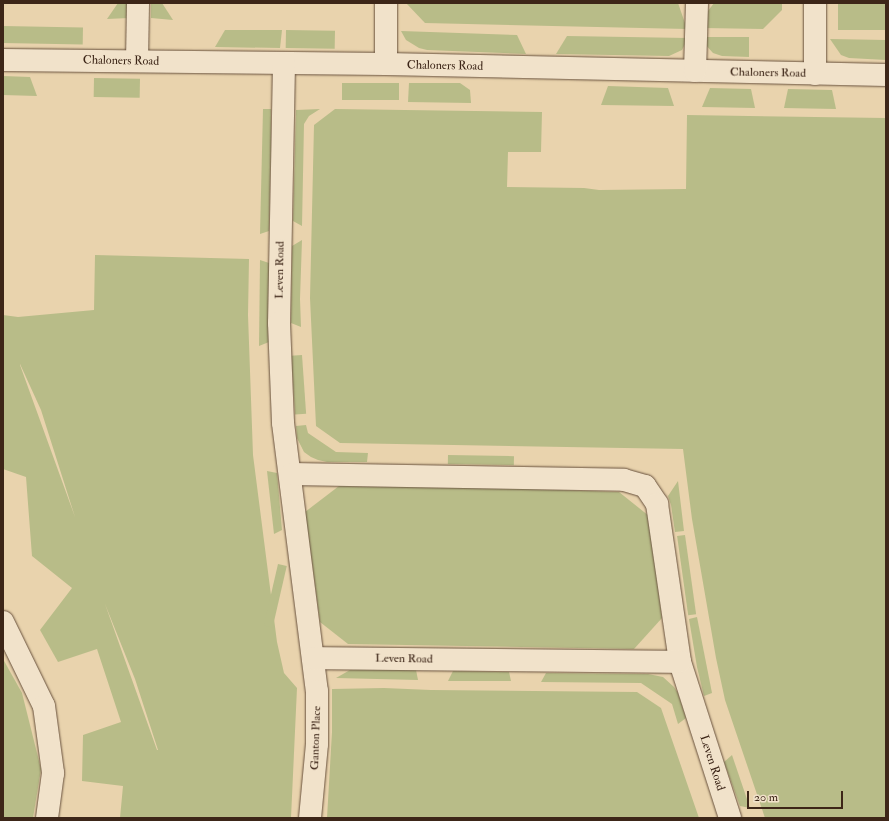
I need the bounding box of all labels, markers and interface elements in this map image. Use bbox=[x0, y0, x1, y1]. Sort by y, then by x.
street label: Chaloners Road bbox=[83, 53, 159, 69]
street label: Chaloners Road bbox=[407, 58, 483, 74]
street label: Chaloners Road bbox=[730, 65, 806, 81]
street label: Leven Road bbox=[272, 241, 288, 299]
street label: Leven Road bbox=[375, 651, 433, 667]
street label: Ganton Place bbox=[308, 706, 324, 770]
street label: Leven Road bbox=[696, 733, 728, 793]
scale bar bbox=[749, 783, 845, 809]
text: 20 m bbox=[754, 790, 778, 805]

